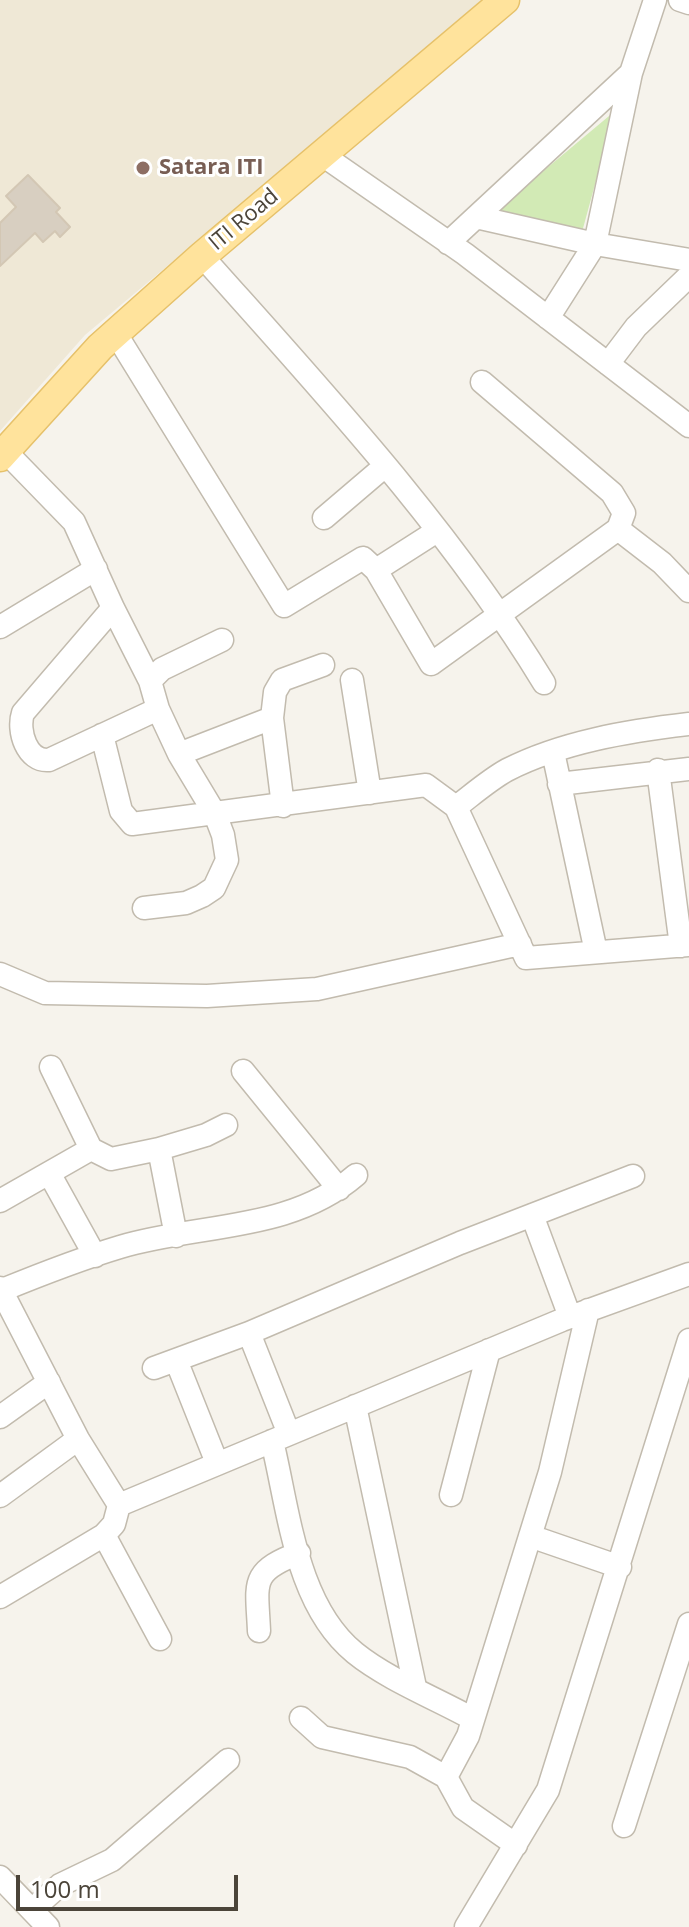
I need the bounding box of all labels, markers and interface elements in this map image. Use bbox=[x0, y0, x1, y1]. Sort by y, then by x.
place label: Satara ITI bbox=[159, 155, 264, 181]
marker: Satara ITI bbox=[134, 159, 152, 177]
street label: ITI Road bbox=[204, 183, 284, 257]
scale bar bbox=[20, 1859, 242, 1909]
text: 100 m bbox=[30, 1872, 100, 1905]

